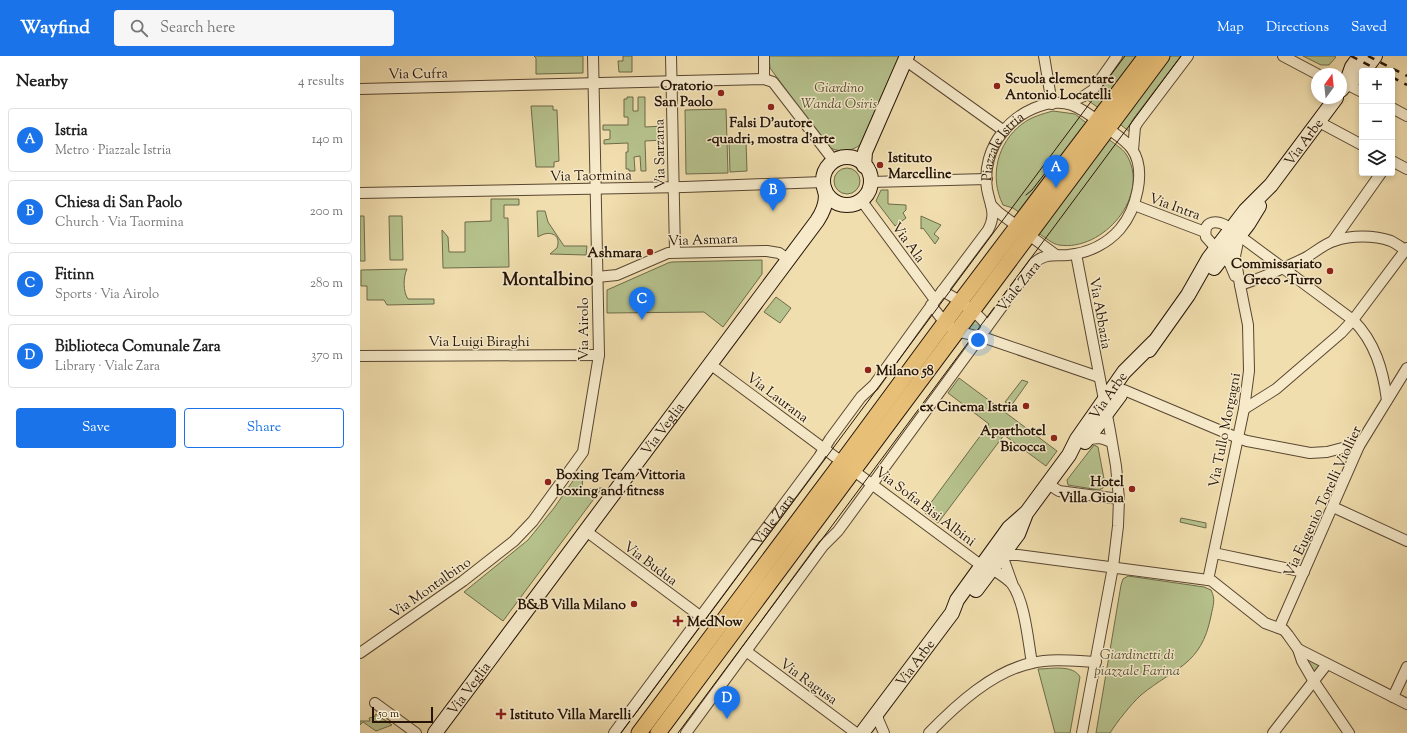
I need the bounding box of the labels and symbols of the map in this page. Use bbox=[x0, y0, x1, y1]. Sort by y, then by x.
street label: Via Cufra bbox=[388, 64, 449, 86]
north arrow bbox=[1311, 68, 1347, 104]
place label: Scuola elementare Antonio Locatelli bbox=[1005, 70, 1115, 106]
place label: Oratorio San Paolo bbox=[654, 77, 713, 113]
park label: Giardino Wanda Osiris bbox=[801, 79, 878, 115]
marker: Scuola elementare Antonio Locatelli bbox=[992, 81, 1002, 91]
marker: Oratorio San Paolo bbox=[716, 88, 726, 98]
marker: Falsi D'autore -quadri, mostra d'arte bbox=[766, 102, 776, 112]
street label: Piazzale Istria bbox=[978, 108, 1029, 181]
place label: Falsi D'autore -quadri, mostra d'arte bbox=[707, 114, 836, 150]
street label: Via Arbe bbox=[1281, 115, 1329, 171]
street label: Via Sarzana bbox=[650, 118, 672, 189]
place label: Istituto Marcelline bbox=[888, 149, 952, 185]
pin: A bbox=[1043, 155, 1069, 188]
marker: Istituto Marcelline bbox=[875, 160, 885, 170]
street label: Via Taormina bbox=[550, 166, 633, 188]
pin: B bbox=[760, 178, 786, 211]
street label: Via Intra bbox=[1146, 189, 1203, 227]
street label: Via Ala bbox=[886, 219, 929, 268]
street label: Via Asmara bbox=[668, 230, 739, 252]
place label: Ashmara bbox=[587, 244, 643, 264]
marker: Ashmara bbox=[645, 247, 655, 257]
place label: Commissariato Greco -Turro bbox=[1231, 255, 1322, 291]
street label: Viale Zara bbox=[993, 257, 1047, 317]
marker: Commissariato Greco -Turro bbox=[1325, 266, 1335, 276]
district label: Montalbino bbox=[502, 268, 594, 294]
street label: Via Abbazia bbox=[1083, 276, 1115, 351]
pin: C bbox=[629, 287, 655, 320]
street label: Via Airolo bbox=[575, 297, 595, 361]
your location bbox=[968, 330, 988, 350]
street label: Via Luigi Biraghi bbox=[428, 333, 530, 353]
place label: Milano 58 bbox=[876, 362, 934, 382]
marker: Milano 58 bbox=[863, 365, 873, 375]
street label: Via Arbe bbox=[1086, 368, 1133, 424]
street label: Via Laurana bbox=[742, 369, 812, 429]
street label: Via Tullo Morgagni bbox=[1205, 371, 1247, 490]
place label: ex Cinema Istria bbox=[920, 398, 1019, 418]
street label: Via Veglia bbox=[637, 399, 691, 460]
marker: ex Cinema Istria bbox=[1021, 401, 1031, 411]
place label: Aparthotel Bicocca bbox=[980, 422, 1047, 458]
street label: Via Eugenio Torelli Viollier bbox=[1280, 422, 1368, 581]
marker: Aparthotel Bicocca bbox=[1049, 433, 1059, 443]
street label: Via Sofia Bisi Albini bbox=[870, 463, 979, 552]
place label: Boxing Team Vittoria boxing and fitness bbox=[555, 466, 686, 502]
place label: Hotel Villa Gioia bbox=[1059, 473, 1125, 509]
marker: Boxing Team Vittoria boxing and fitness bbox=[543, 477, 553, 487]
marker: Hotel Villa Gioia bbox=[1127, 484, 1137, 494]
street label: Viale Zara bbox=[748, 490, 800, 551]
street label: Via Budua bbox=[619, 538, 681, 592]
street label: Via Montalbino bbox=[386, 553, 476, 624]
place label: B&B Villa Milano bbox=[517, 596, 626, 616]
marker: B&B Villa Milano bbox=[629, 599, 639, 609]
place label: MedNow bbox=[687, 613, 743, 633]
marker: MedNow bbox=[672, 615, 684, 627]
street label: Via Arbe bbox=[892, 636, 941, 692]
park label: Giardinetti di piazzale Farina bbox=[1094, 646, 1180, 682]
street label: Via Ragusa bbox=[775, 655, 841, 711]
street label: Via Veglia bbox=[444, 658, 497, 720]
pin: D bbox=[714, 686, 740, 719]
scale bar bbox=[372, 705, 433, 724]
place label: Istituto Villa Marelli bbox=[510, 706, 631, 726]
marker: Istituto Villa Marelli bbox=[495, 708, 507, 720]

